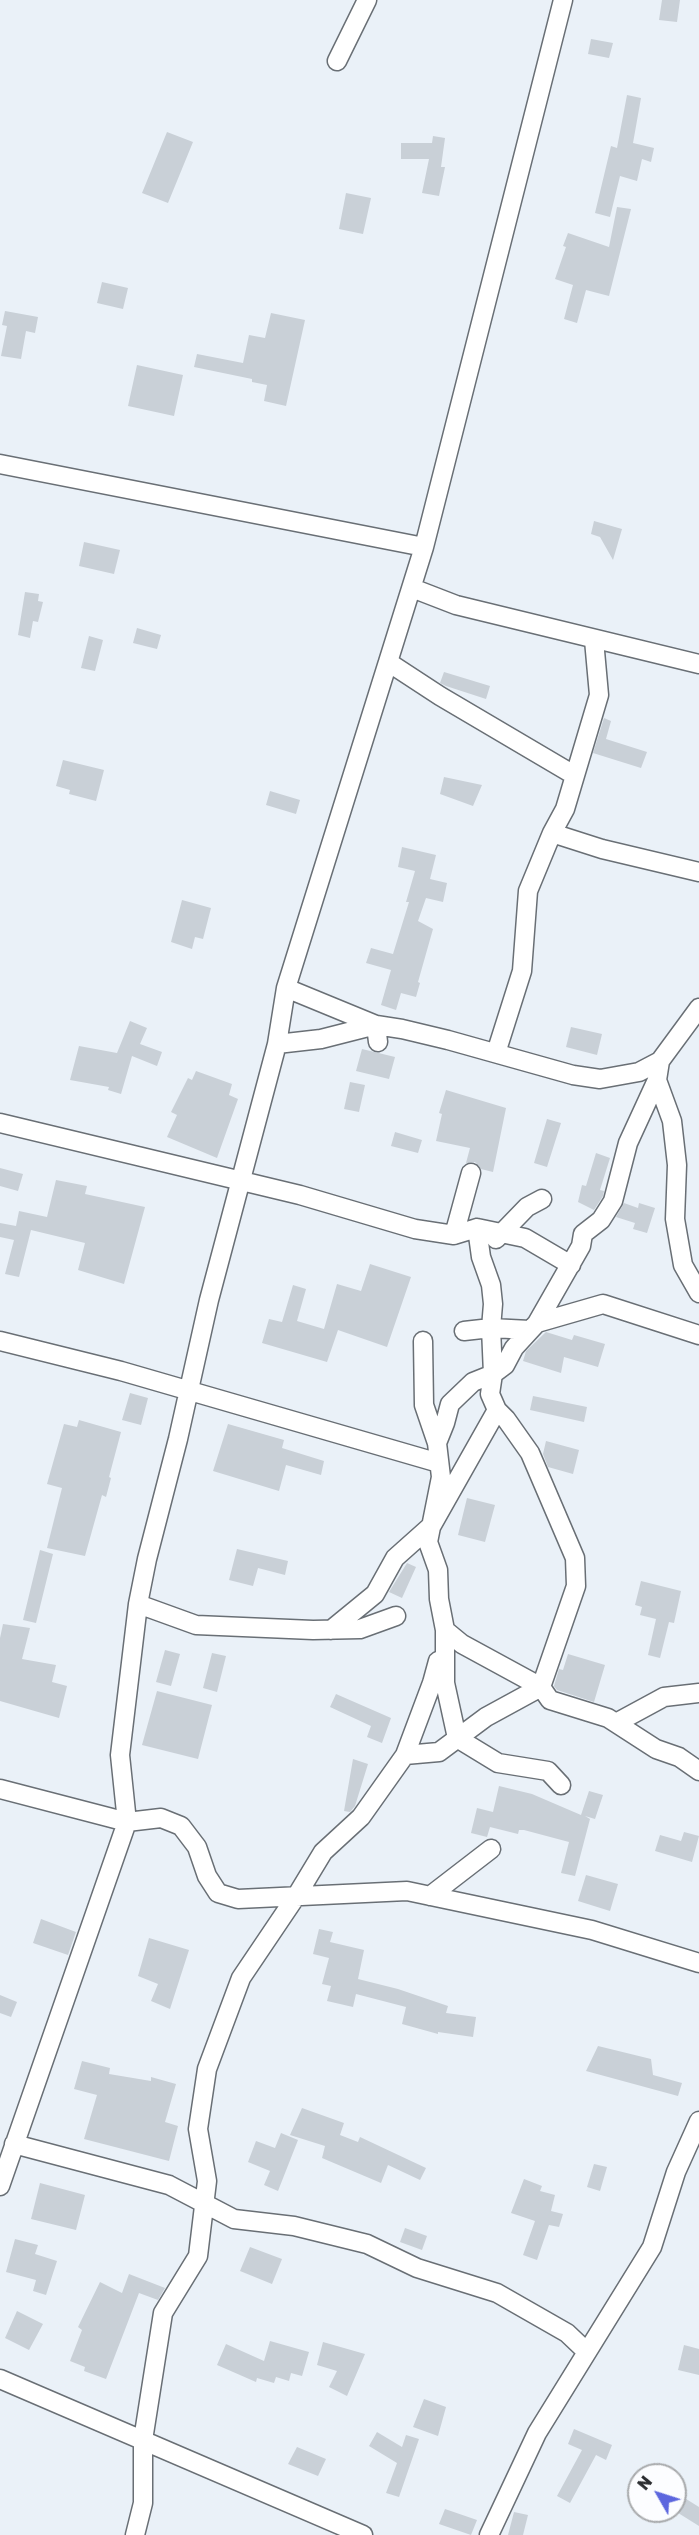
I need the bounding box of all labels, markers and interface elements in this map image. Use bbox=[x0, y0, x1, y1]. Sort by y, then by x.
north arrow bbox=[627, 2463, 687, 2523]
text: N bbox=[633, 2472, 656, 2494]

